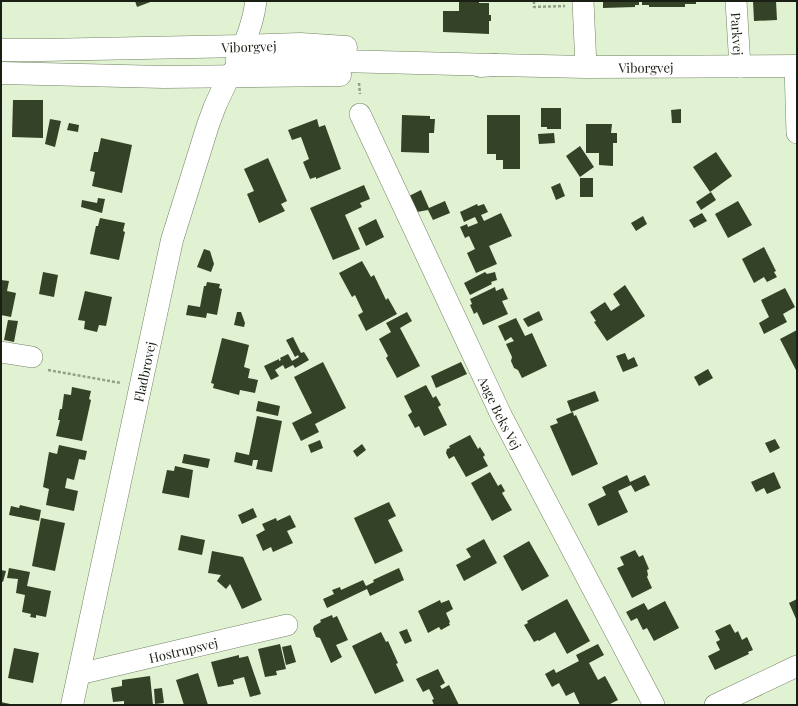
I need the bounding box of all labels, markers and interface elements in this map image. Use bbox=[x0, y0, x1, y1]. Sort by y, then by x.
street label: Parkvej bbox=[728, 12, 748, 56]
street label: Viborgvej bbox=[220, 36, 277, 55]
street label: Viborgvej bbox=[617, 58, 673, 75]
street label: Fladbrovej bbox=[129, 340, 158, 403]
street label: Aage Beks Vej bbox=[475, 372, 526, 452]
street label: Hostrupsvej bbox=[147, 633, 219, 666]

